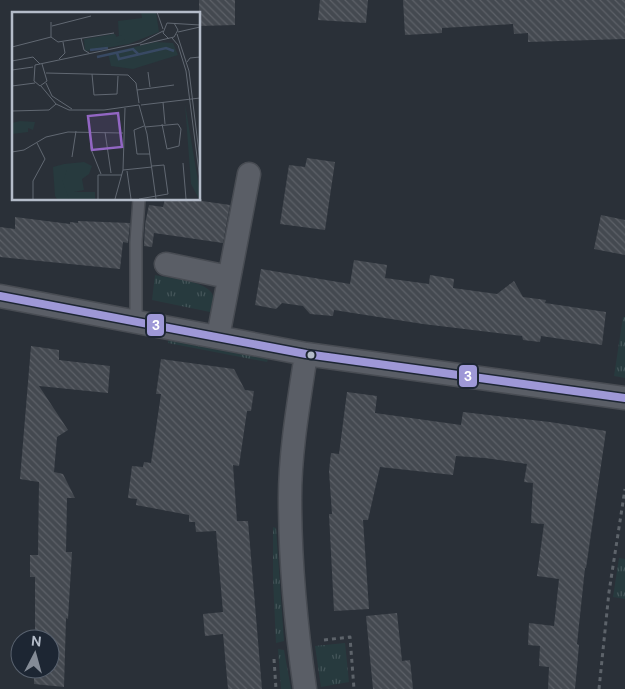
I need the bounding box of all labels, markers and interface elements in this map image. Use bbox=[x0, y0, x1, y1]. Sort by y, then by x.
inset map bbox=[12, 12, 200, 200]
line badge: 3 bbox=[146, 313, 165, 337]
text: 3 bbox=[152, 316, 160, 334]
unlabelled marker bbox=[306, 350, 316, 360]
line badge: 3 bbox=[458, 364, 478, 388]
text: 3 bbox=[464, 367, 472, 385]
north arrow bbox=[10, 629, 60, 679]
text: N bbox=[30, 632, 42, 651]

